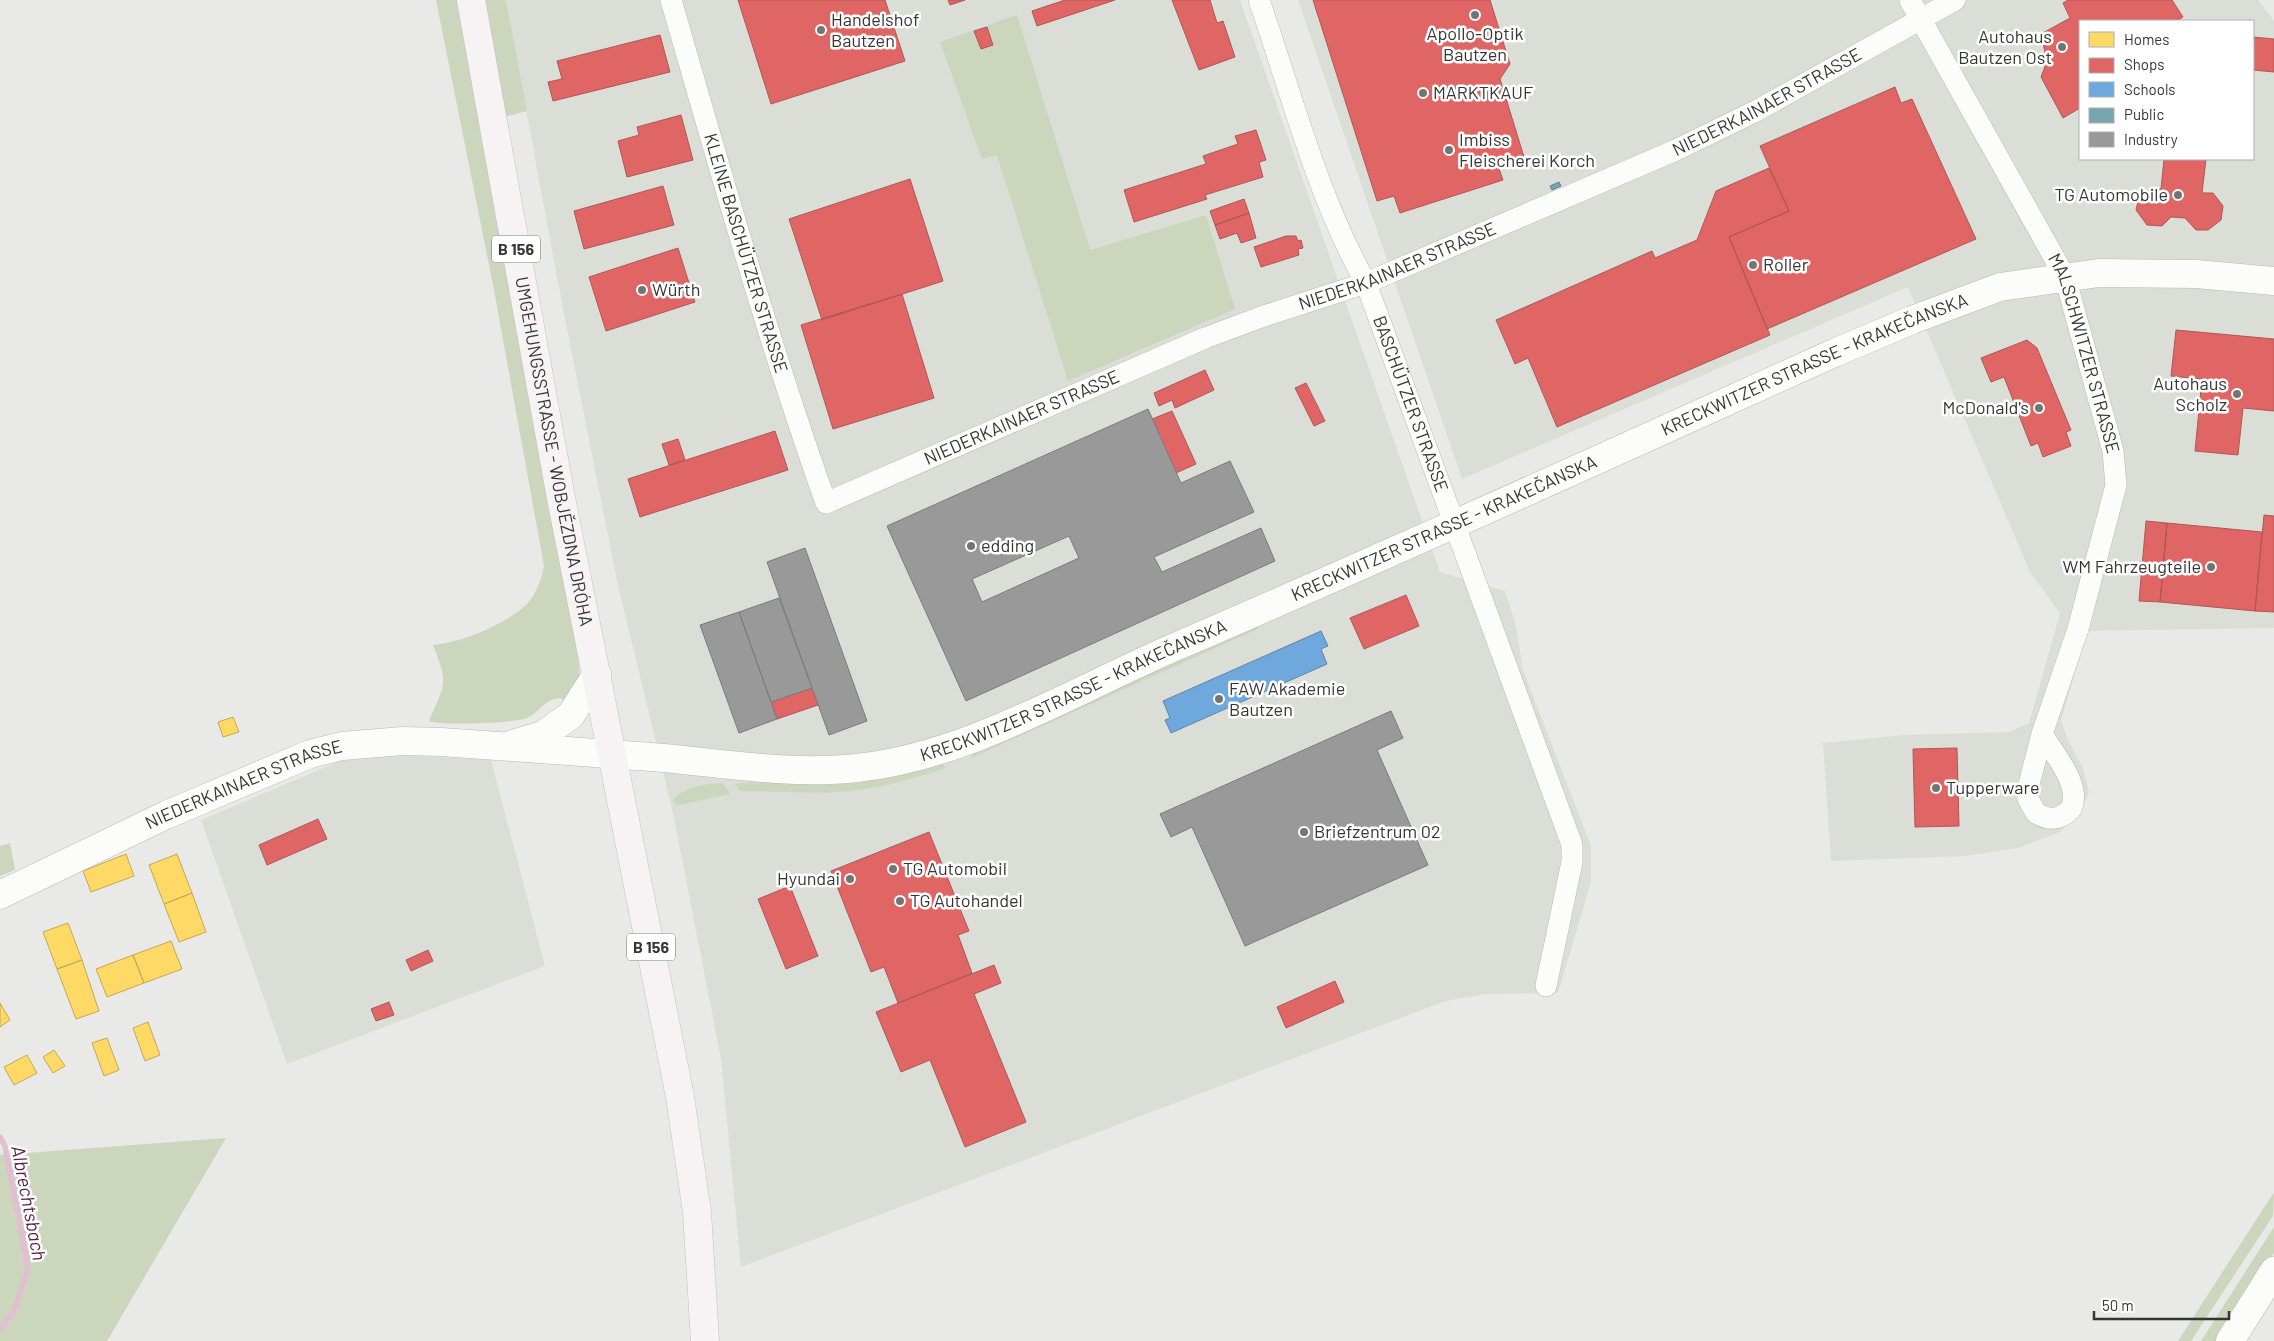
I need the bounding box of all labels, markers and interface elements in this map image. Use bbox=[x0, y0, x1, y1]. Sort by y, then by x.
place label: Handelshof Bautzen bbox=[831, 8, 919, 51]
marker: Apollo-Optik Bautzen bbox=[1469, 9, 1481, 21]
legend bbox=[2079, 20, 2254, 160]
place label: Apollo-Optik Bautzen bbox=[1426, 22, 1524, 65]
marker: Handelshof Bautzen bbox=[815, 24, 827, 36]
place label: Autohaus Bautzen Ost bbox=[1958, 25, 2052, 68]
text: Homes bbox=[2124, 30, 2169, 48]
marker: Autohaus Bautzen Ost bbox=[2056, 41, 2068, 53]
street label: NIEDERKAINAER STRASSE bbox=[1668, 42, 1865, 160]
text: Shops bbox=[2124, 55, 2164, 73]
text: Schools bbox=[2124, 80, 2176, 98]
place label: MARKTKAUF bbox=[1433, 81, 1533, 103]
marker: MARKTKAUF bbox=[1417, 87, 1429, 99]
text: Public bbox=[2124, 105, 2164, 123]
place label: Imbiss Fleischerei Korch bbox=[1459, 128, 1595, 171]
text: Industry bbox=[2124, 130, 2178, 148]
street label: KLEINE BASCHÜTZER STRASSE bbox=[700, 131, 793, 376]
marker: Imbiss Fleischerei Korch bbox=[1443, 144, 1455, 156]
place label: TG Automobile bbox=[2055, 183, 2168, 205]
marker: TG Automobile bbox=[2172, 189, 2184, 201]
street label: NIEDERKAINAER STRASSE bbox=[1295, 217, 1499, 314]
road number: B 156 bbox=[492, 235, 540, 262]
street label: MALSCHWITZER STRASSE bbox=[2044, 249, 2125, 456]
place label: Roller bbox=[1763, 253, 1809, 275]
marker: Roller bbox=[1747, 259, 1759, 271]
street label: UMGEHUNGSSTRASSE - WOBJĚZDNA DRÓHA bbox=[511, 275, 598, 628]
place label: Würth bbox=[652, 278, 700, 300]
marker: Würth bbox=[636, 284, 648, 296]
street label: KRECKWITZER STRASSE - KRAKEČANSKA bbox=[1657, 288, 1971, 440]
street label: BASCHÜTZER STRASSE bbox=[1369, 313, 1454, 495]
street label: NIEDERKAINAER STRASSE bbox=[920, 365, 1122, 469]
place label: Autohaus Scholz bbox=[2153, 372, 2227, 415]
marker: Autohaus Scholz bbox=[2231, 388, 2243, 400]
place label: McDonald's bbox=[1942, 396, 2029, 418]
marker: McDonald's bbox=[2033, 402, 2045, 414]
street label: KRECKWITZER STRASSE - KRAKEČANSKA bbox=[1288, 450, 1600, 605]
place label: edding bbox=[981, 534, 1034, 556]
marker: edding bbox=[965, 540, 977, 552]
place label: WM Fahrzeugteile bbox=[2062, 555, 2201, 577]
marker: WM Fahrzeugteile bbox=[2205, 561, 2217, 573]
street label: KRECKWITZER STRASSE - KRAKEČANSKA bbox=[917, 614, 1230, 765]
place label: FAW Akademie Bautzen bbox=[1229, 677, 1345, 720]
marker: FAW Akademie Bautzen bbox=[1213, 693, 1225, 705]
street label: NIEDERKAINAER STRASSE bbox=[141, 734, 344, 833]
place label: Tupperware bbox=[1946, 776, 2040, 798]
marker: Tupperware bbox=[1930, 782, 1942, 794]
place label: Briefzentrum 02 bbox=[1314, 820, 1441, 842]
marker: Briefzentrum 02 bbox=[1298, 826, 1310, 838]
place label: TG Automobil bbox=[903, 857, 1007, 879]
marker: TG Automobil bbox=[887, 863, 899, 875]
place label: Hyundai bbox=[777, 867, 840, 889]
marker: Hyundai bbox=[844, 873, 856, 885]
place label: TG Autohandel bbox=[910, 889, 1023, 911]
marker: TG Autohandel bbox=[894, 895, 906, 907]
road number: B 156 bbox=[627, 934, 675, 960]
water label: Albrechtsbach bbox=[7, 1143, 52, 1262]
scale bar bbox=[2094, 1288, 2229, 1320]
text: 50 m bbox=[2102, 1296, 2134, 1314]

